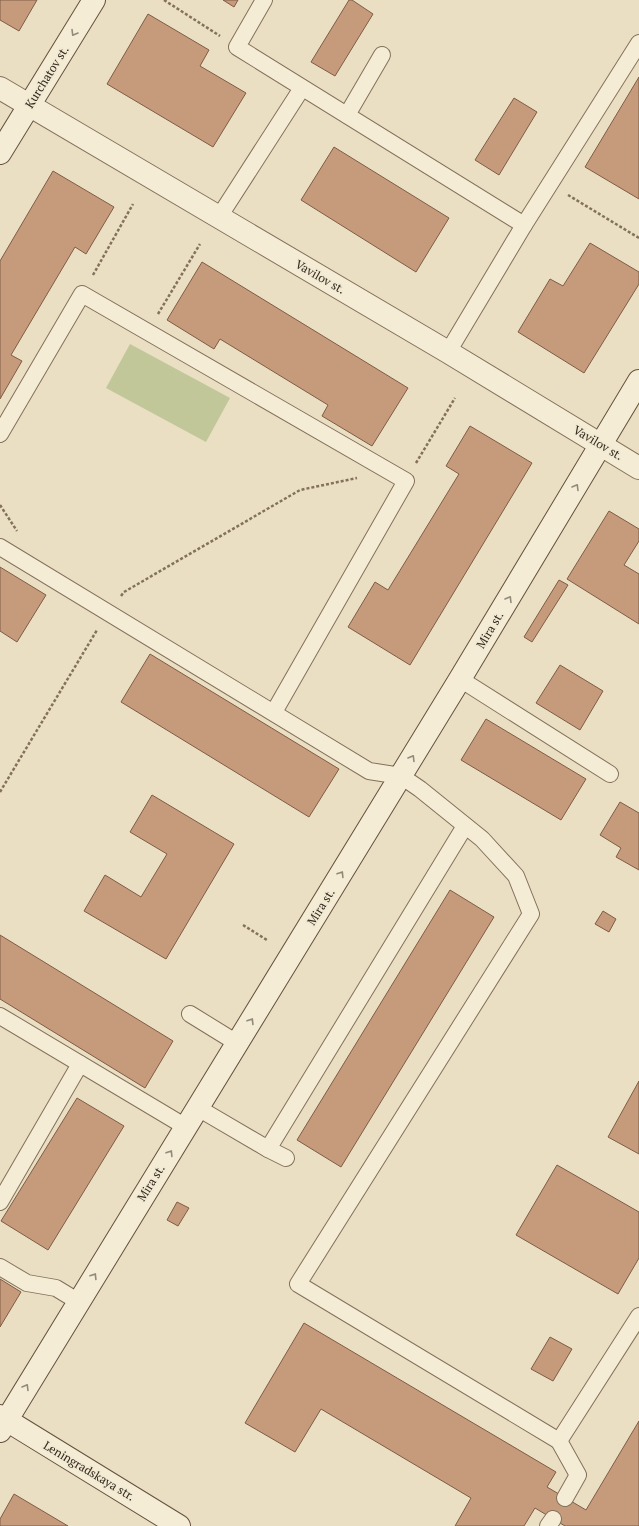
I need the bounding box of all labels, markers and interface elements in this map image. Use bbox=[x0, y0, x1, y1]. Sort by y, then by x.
one-way arrow bbox=[72, 29, 79, 36]
street label: Kurchatov st. bbox=[21, 43, 72, 111]
street label: Vavilov st. bbox=[293, 256, 348, 297]
street label: Vavilov st. bbox=[571, 422, 626, 463]
one-way arrow bbox=[571, 484, 579, 491]
one-way arrow bbox=[504, 596, 511, 603]
street label: Mira st. bbox=[473, 608, 506, 651]
one-way arrow bbox=[408, 755, 415, 762]
one-way arrow bbox=[336, 871, 343, 878]
street label: Mira st. bbox=[303, 886, 338, 928]
one-way arrow bbox=[246, 1018, 253, 1025]
one-way arrow bbox=[165, 1150, 172, 1157]
street label: Mira st. bbox=[133, 1162, 168, 1204]
one-way arrow bbox=[90, 1273, 97, 1280]
one-way arrow bbox=[22, 1384, 29, 1391]
street label: Leningradskaya str. bbox=[41, 1437, 138, 1504]

